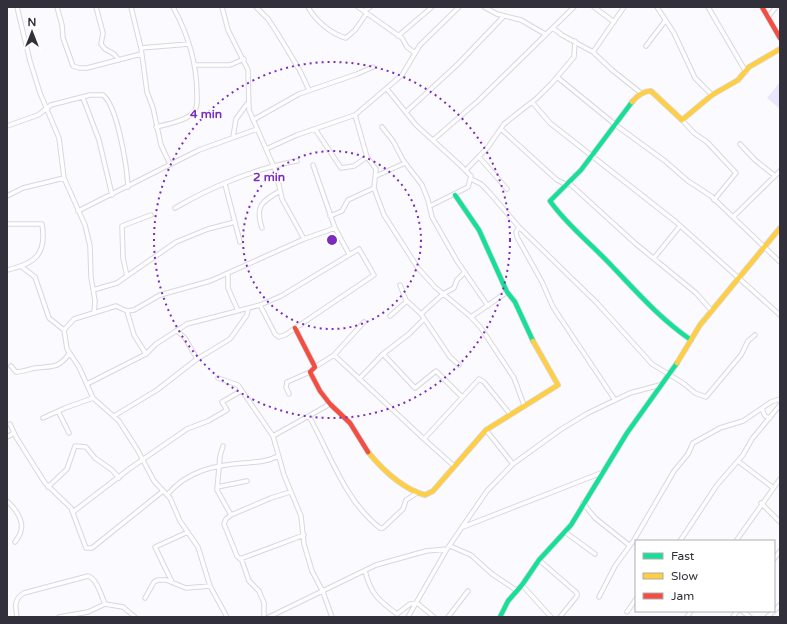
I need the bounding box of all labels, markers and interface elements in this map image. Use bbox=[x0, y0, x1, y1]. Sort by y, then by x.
north arrow bbox=[12, 12, 52, 52]
text: N bbox=[28, 16, 36, 29]
text: 4 min bbox=[190, 107, 222, 121]
text: 2 min bbox=[253, 170, 285, 184]
centre of rings bbox=[325, 233, 339, 247]
legend bbox=[635, 540, 775, 612]
text: Fast bbox=[671, 549, 695, 563]
text: Slow bbox=[671, 569, 698, 583]
text: Jam bbox=[671, 589, 694, 603]

